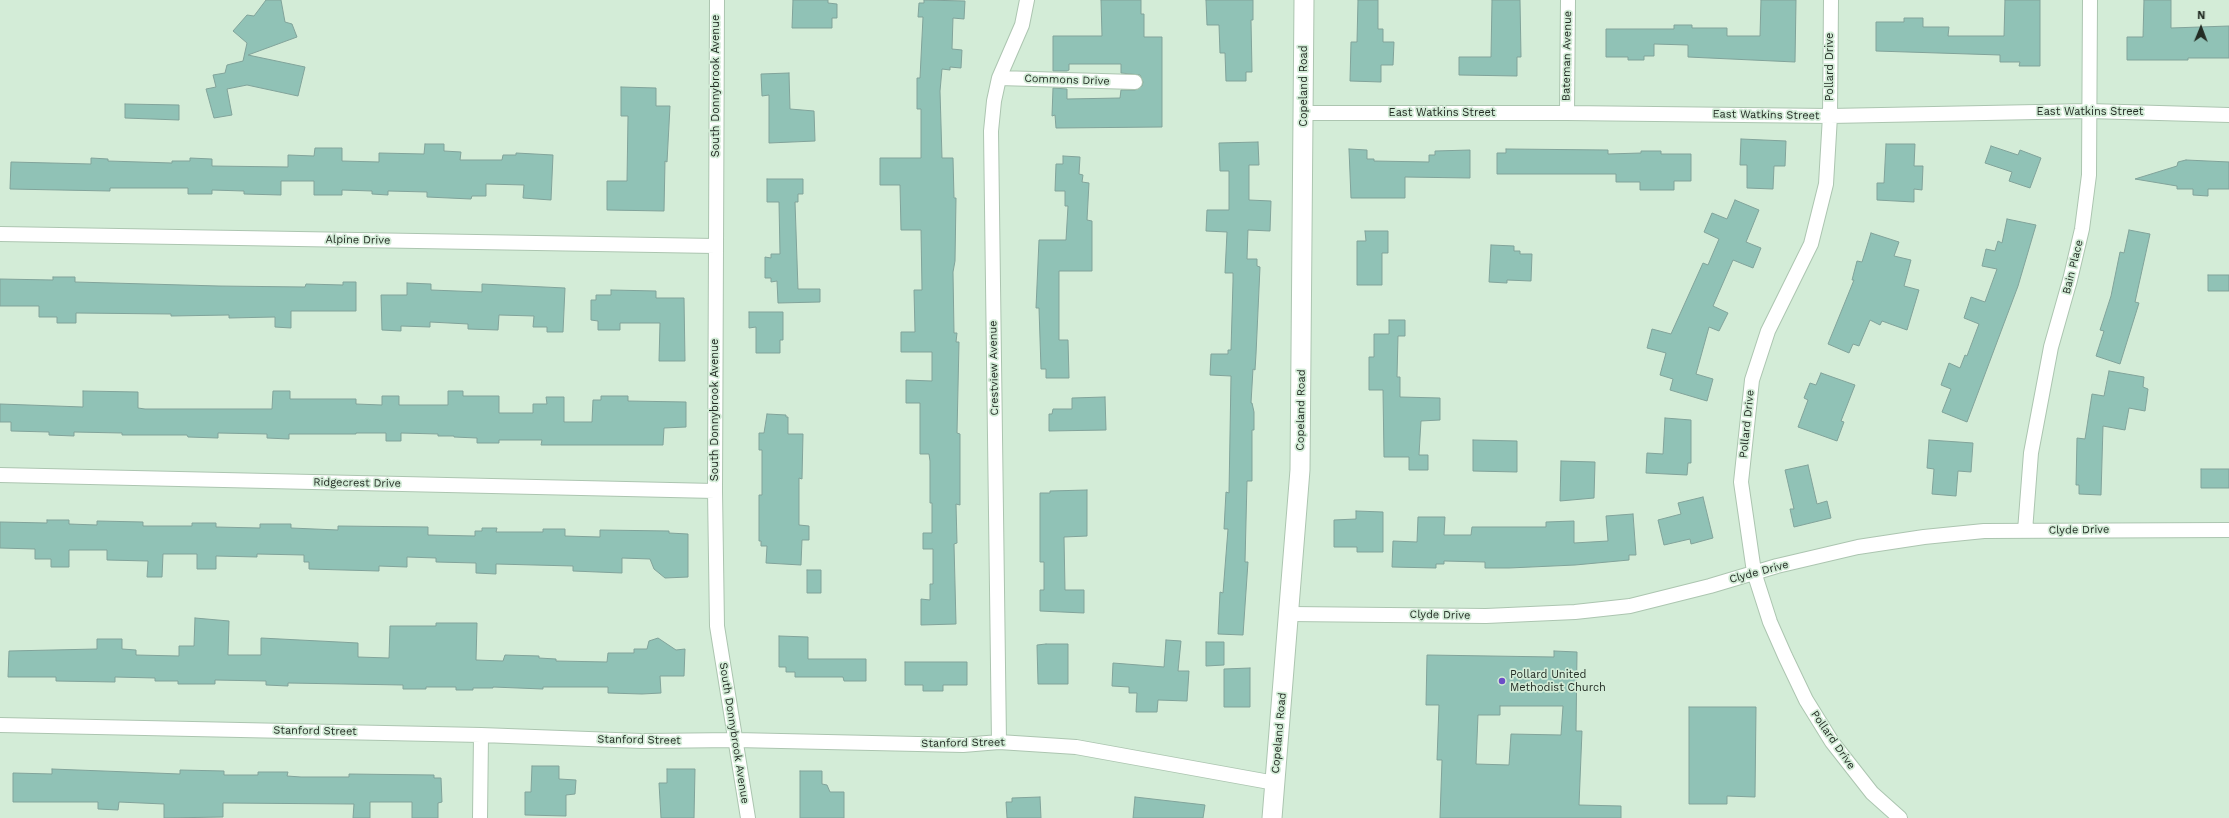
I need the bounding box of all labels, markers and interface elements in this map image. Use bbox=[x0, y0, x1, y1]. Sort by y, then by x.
north arrow bbox=[2181, 8, 2221, 48]
text: N bbox=[2197, 9, 2205, 22]
street label: Bateman Avenue bbox=[1560, 11, 1574, 101]
street label: South Donnybrook Avenue bbox=[709, 15, 723, 157]
street label: Pollard Drive bbox=[1823, 33, 1837, 101]
street label: Copeland Road bbox=[1297, 45, 1311, 127]
street label: Commons Drive bbox=[1024, 72, 1110, 88]
street label: East Watkins Street bbox=[2037, 105, 2143, 119]
street label: East Watkins Street bbox=[1389, 106, 1495, 120]
street label: East Watkins Street bbox=[1713, 107, 1819, 123]
street label: Alpine Drive bbox=[326, 233, 390, 247]
street label: Bain Place bbox=[2060, 238, 2086, 296]
street label: Crestview Avenue bbox=[987, 320, 1001, 416]
street label: South Donnybrook Avenue bbox=[708, 339, 722, 481]
street label: Copeland Road bbox=[1294, 369, 1308, 451]
street label: Pollard Drive bbox=[1737, 389, 1757, 459]
street label: Ridgecrest Drive bbox=[313, 476, 401, 490]
street label: Clyde Drive bbox=[2049, 523, 2109, 537]
street label: Clyde Drive bbox=[1728, 558, 1790, 586]
street label: Clyde Drive bbox=[1410, 608, 1470, 622]
street label: South Donnybrook Avenue bbox=[716, 662, 752, 804]
place label: Pollard United Methodist Church bbox=[1510, 668, 1606, 694]
marker: Pollard United Methodist Church bbox=[1497, 676, 1507, 686]
street label: Copeland Road bbox=[1269, 692, 1289, 774]
street label: Pollard Drive bbox=[1808, 708, 1858, 772]
street label: Stanford Street bbox=[273, 724, 357, 738]
street label: Stanford Street bbox=[597, 733, 681, 747]
street label: Stanford Street bbox=[921, 736, 1005, 750]

